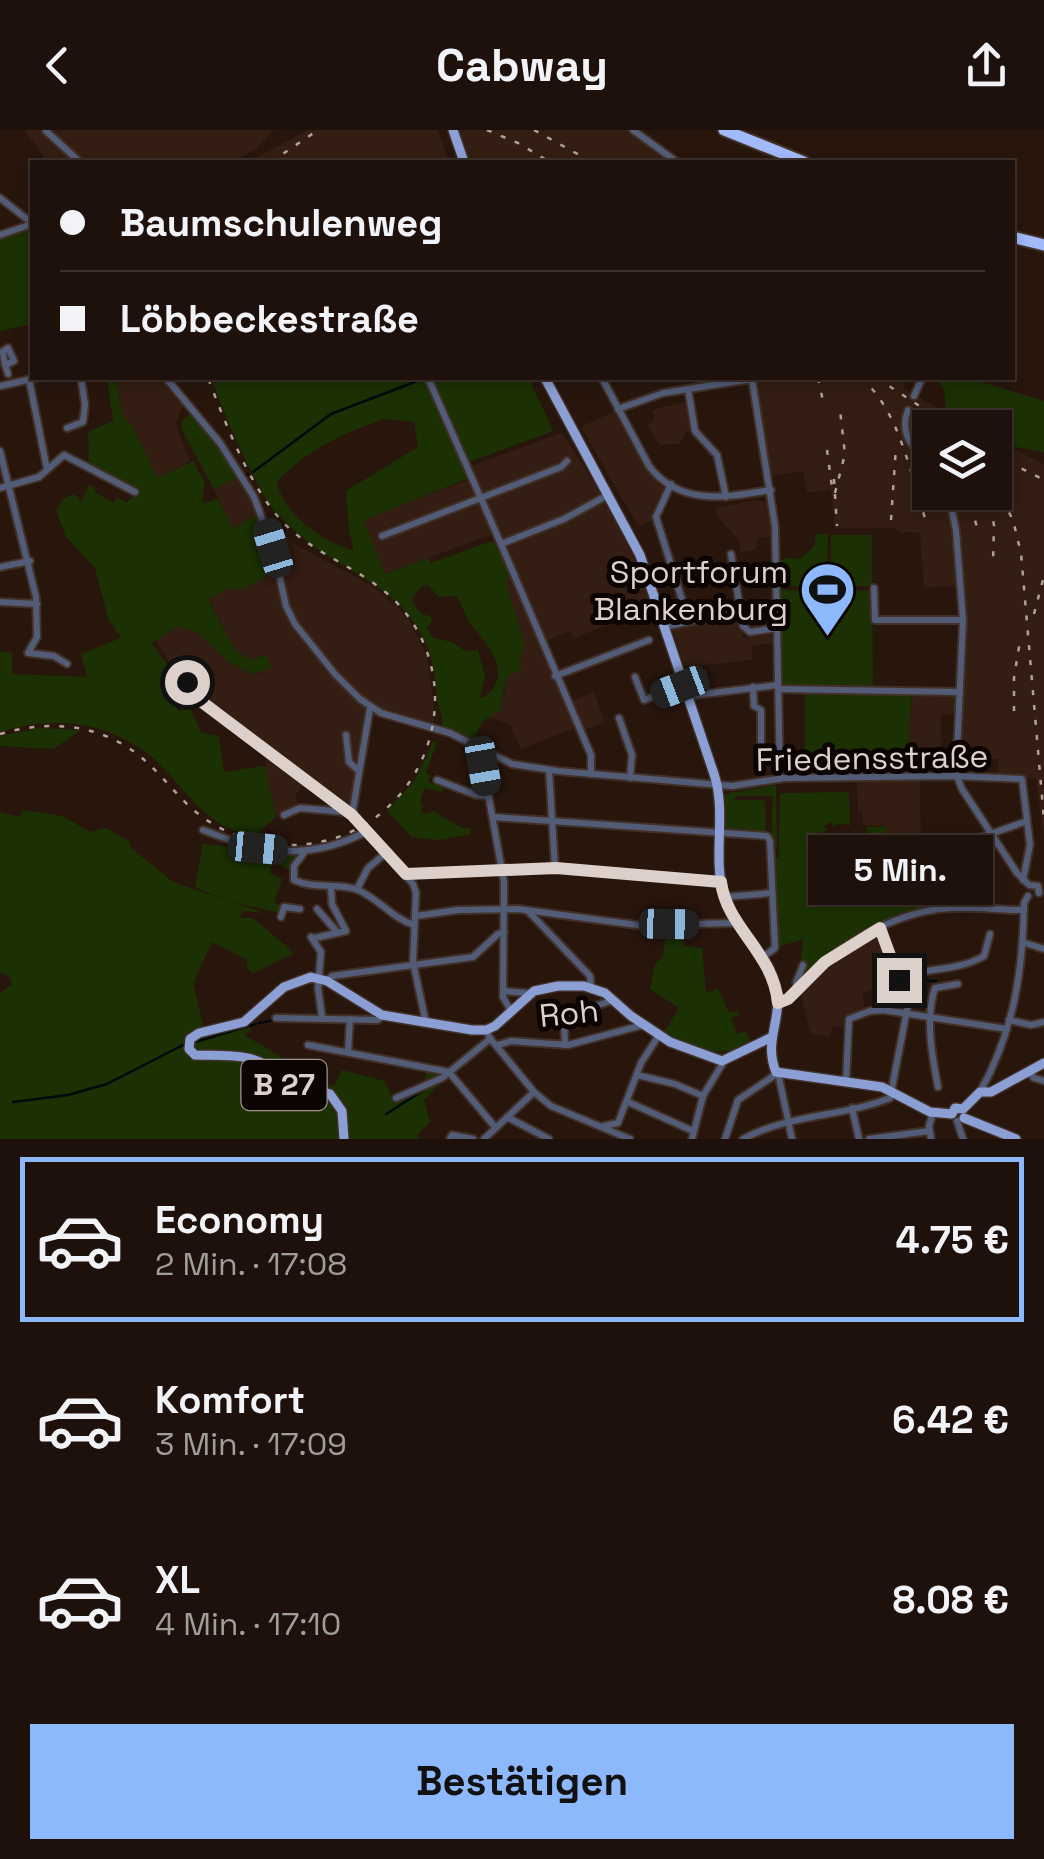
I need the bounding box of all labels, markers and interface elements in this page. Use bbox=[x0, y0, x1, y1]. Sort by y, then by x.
text: Cabway bbox=[436, 37, 608, 94]
icon: back bbox=[30, 38, 85, 93]
icon: share bbox=[959, 38, 1014, 93]
text: Baumschulenweg bbox=[120, 199, 443, 247]
text: Löbbeckestraße bbox=[120, 295, 419, 343]
map controls bbox=[912, 410, 1012, 510]
button: layers bbox=[912, 410, 1012, 510]
car bbox=[250, 515, 296, 581]
place label: Sportforum Blankenburg bbox=[594, 552, 788, 629]
sports icon: Sportforum Blankenburg bbox=[797, 560, 857, 639]
route start bbox=[165, 660, 210, 705]
car bbox=[647, 662, 713, 712]
car bbox=[463, 734, 503, 798]
street label: Friedensstraße bbox=[755, 736, 989, 780]
car bbox=[227, 830, 289, 866]
callout: 5 Min. bbox=[806, 835, 992, 905]
text: 5 Min. bbox=[854, 850, 947, 890]
car bbox=[639, 908, 699, 940]
route end bbox=[877, 958, 922, 1003]
street label: Roh bbox=[537, 990, 601, 1036]
road number: B 27 bbox=[242, 1060, 326, 1110]
icon: car bbox=[35, 1195, 125, 1285]
text: Economy bbox=[155, 1196, 324, 1244]
text: 4.75 € bbox=[896, 1216, 1009, 1264]
text: 2 Min. · 17:08 bbox=[155, 1244, 347, 1284]
icon: car bbox=[35, 1375, 125, 1465]
text: Komfort bbox=[155, 1376, 305, 1424]
text: 6.42 € bbox=[892, 1396, 1009, 1444]
text: 3 Min. · 17:09 bbox=[155, 1424, 347, 1464]
icon: car bbox=[35, 1555, 125, 1645]
text: XL bbox=[155, 1556, 200, 1604]
text: 8.08 € bbox=[892, 1576, 1009, 1624]
text: 4 Min. · 17:10 bbox=[155, 1604, 341, 1644]
button: Bestätigen bbox=[30, 1724, 1014, 1839]

